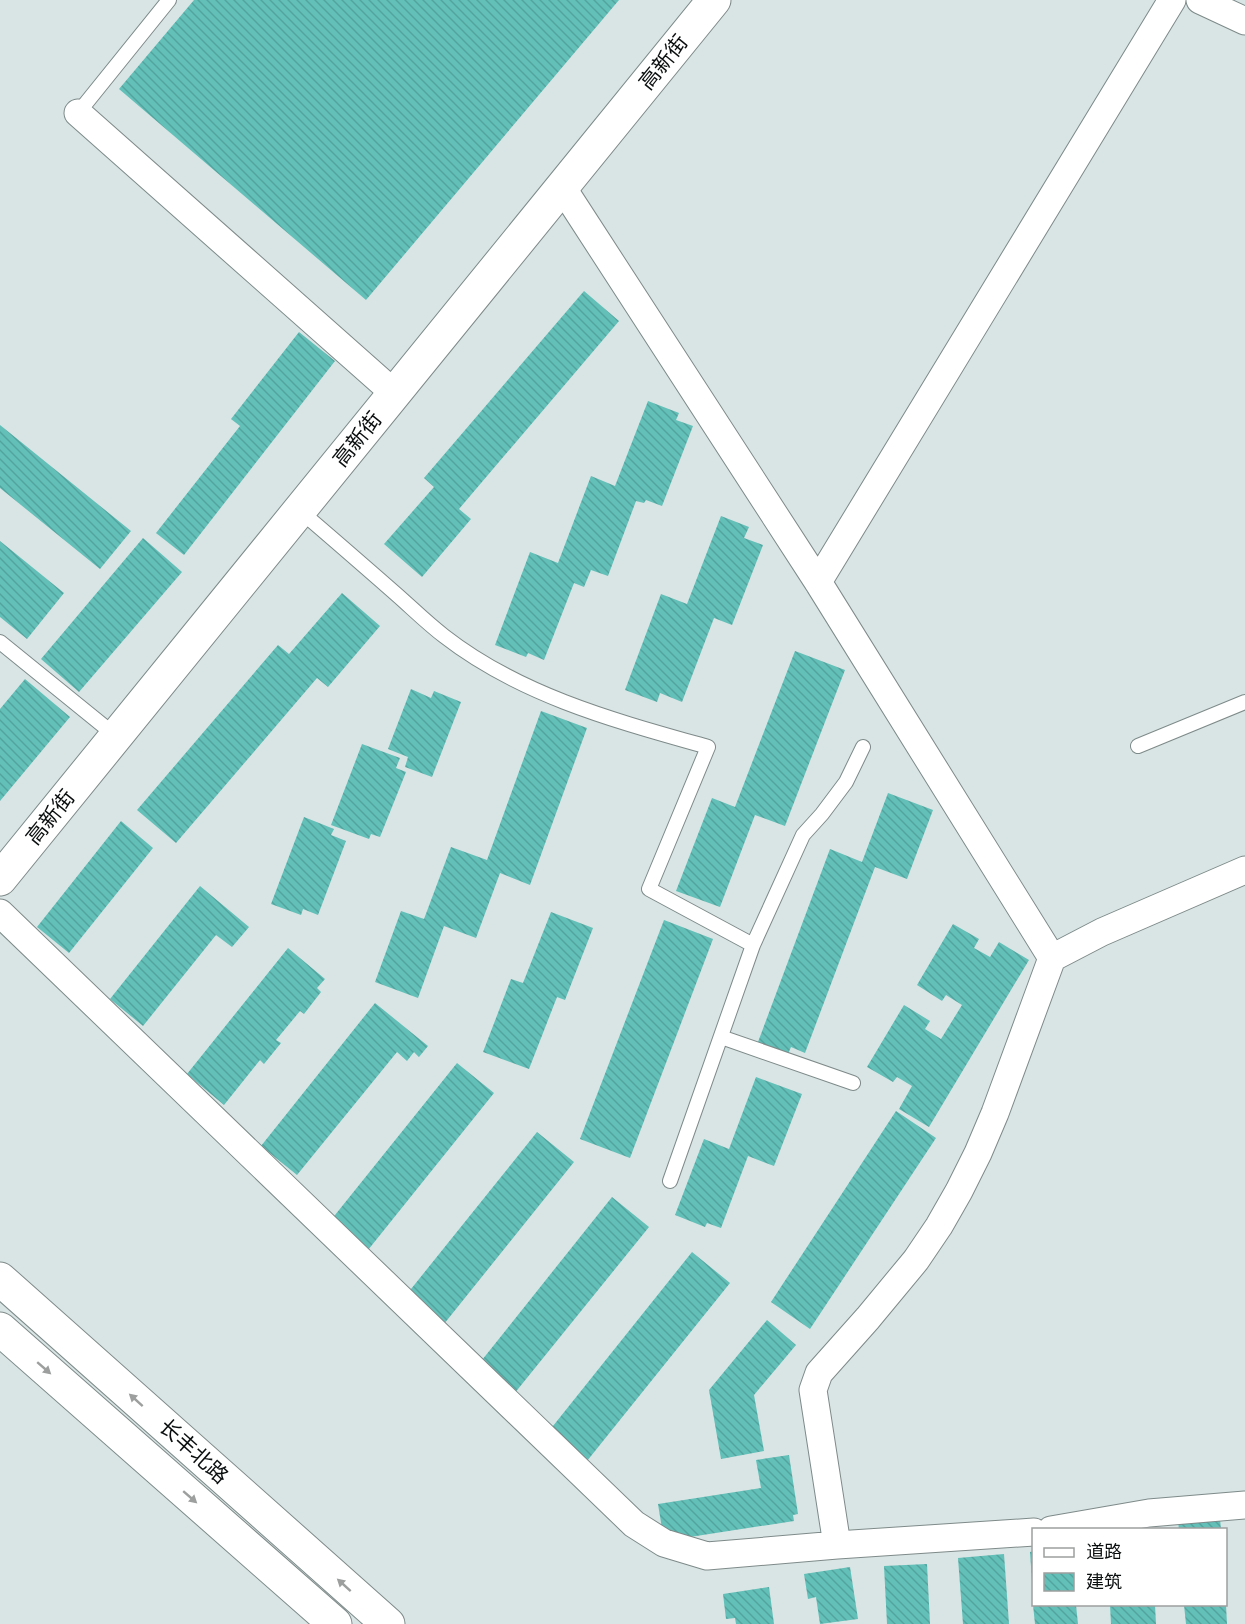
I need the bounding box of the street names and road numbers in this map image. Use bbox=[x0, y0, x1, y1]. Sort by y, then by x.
street label: 高新街 bbox=[634, 30, 692, 94]
street label: 高新街 bbox=[328, 407, 386, 471]
street label: 高新街 bbox=[21, 785, 79, 849]
street label: 长丰北路 bbox=[155, 1414, 233, 1488]

